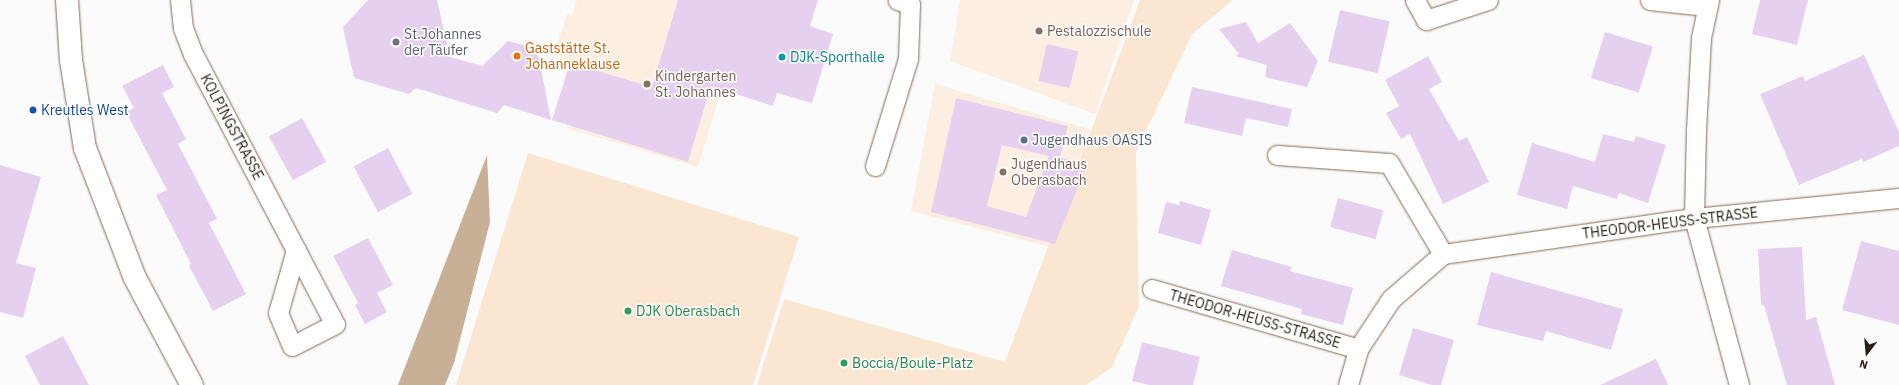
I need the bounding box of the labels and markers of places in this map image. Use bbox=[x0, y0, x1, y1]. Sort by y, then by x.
place label: Pestalozzischule bbox=[1047, 23, 1151, 39]
place label: St.Johannes der Täufer bbox=[404, 26, 482, 58]
marker: Pestalozzischule bbox=[1034, 26, 1044, 36]
marker: St.Johannes der Täufer bbox=[391, 37, 401, 47]
place label: Gaststätte St. Johanneklause bbox=[525, 40, 620, 72]
place label: DJK-Sporthalle bbox=[790, 49, 885, 65]
marker: Gaststätte St. Johanneklause bbox=[512, 51, 522, 61]
marker: DJK-Sporthalle bbox=[777, 52, 787, 62]
place label: Kindergarten St. Johannes bbox=[655, 68, 736, 100]
marker: Kindergarten St. Johannes bbox=[642, 79, 652, 89]
place label: Kreutles West bbox=[41, 102, 129, 118]
marker: Kreutles West bbox=[28, 105, 38, 115]
place label: Jugendhaus OASIS bbox=[1032, 132, 1152, 148]
marker: Jugendhaus OASIS bbox=[1019, 135, 1029, 145]
place label: Jugendhaus Oberasbach bbox=[1011, 156, 1087, 188]
marker: Jugendhaus Oberasbach bbox=[998, 167, 1008, 177]
place label: DJK Oberasbach bbox=[636, 303, 740, 319]
marker: DJK Oberasbach bbox=[623, 306, 633, 316]
place label: Boccia/Boule-Platz bbox=[852, 355, 973, 371]
marker: Boccia/Boule-Platz bbox=[839, 358, 849, 368]

